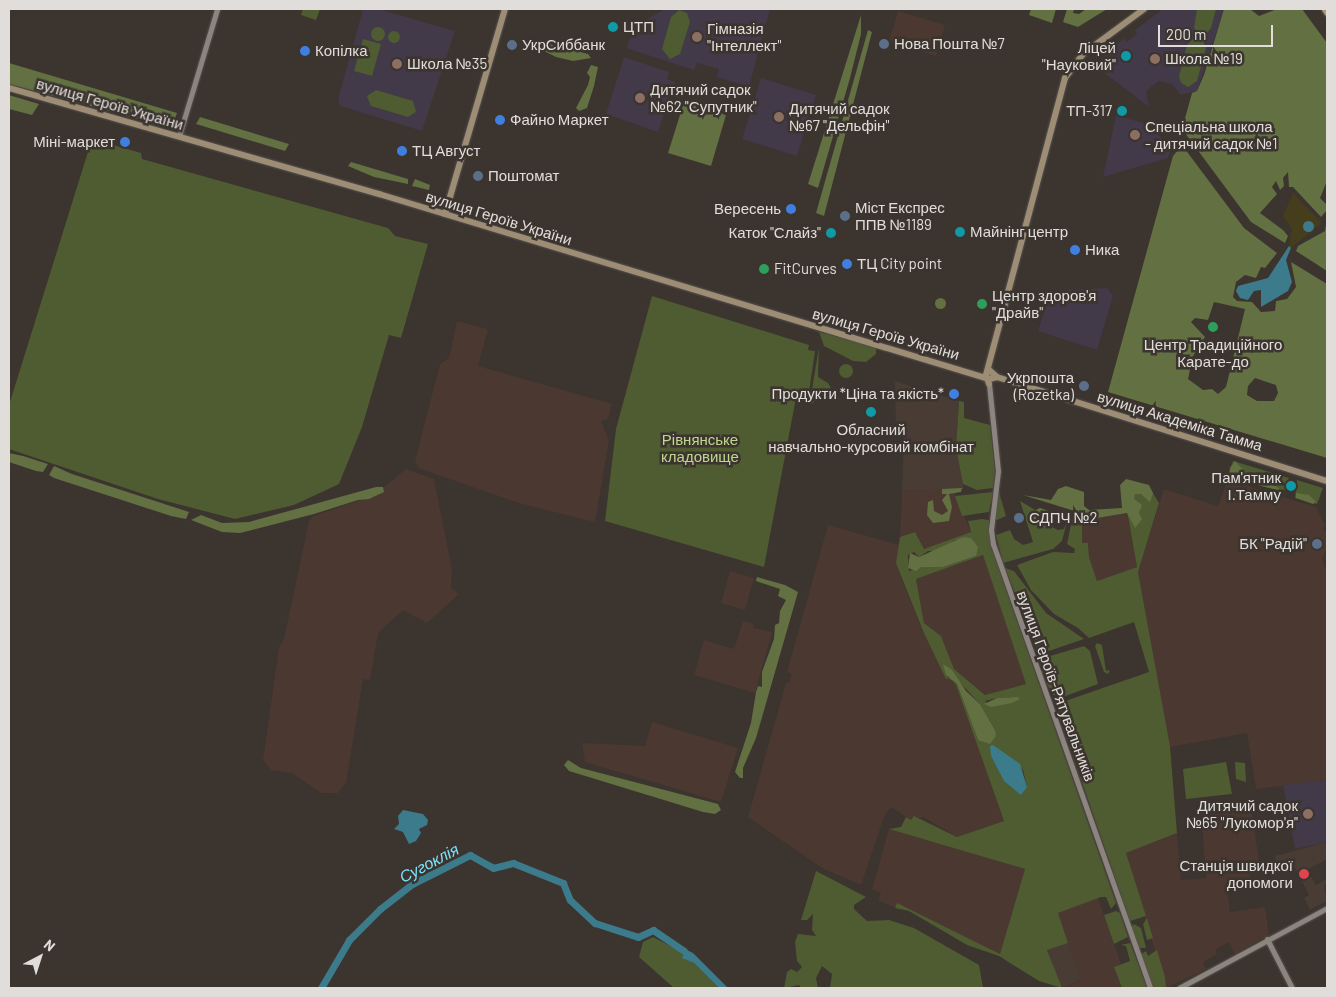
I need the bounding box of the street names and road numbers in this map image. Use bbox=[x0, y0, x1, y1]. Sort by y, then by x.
street label: вулиця Героїв України bbox=[35, 74, 185, 134]
street label: вулиця Героїв України bbox=[424, 187, 574, 249]
street label: вулиця Героїв України bbox=[811, 304, 961, 364]
street label: вулиця Академіка Тамма bbox=[1095, 387, 1265, 455]
street label: вулиця Героїв-Рятувальників bbox=[1013, 588, 1099, 784]

